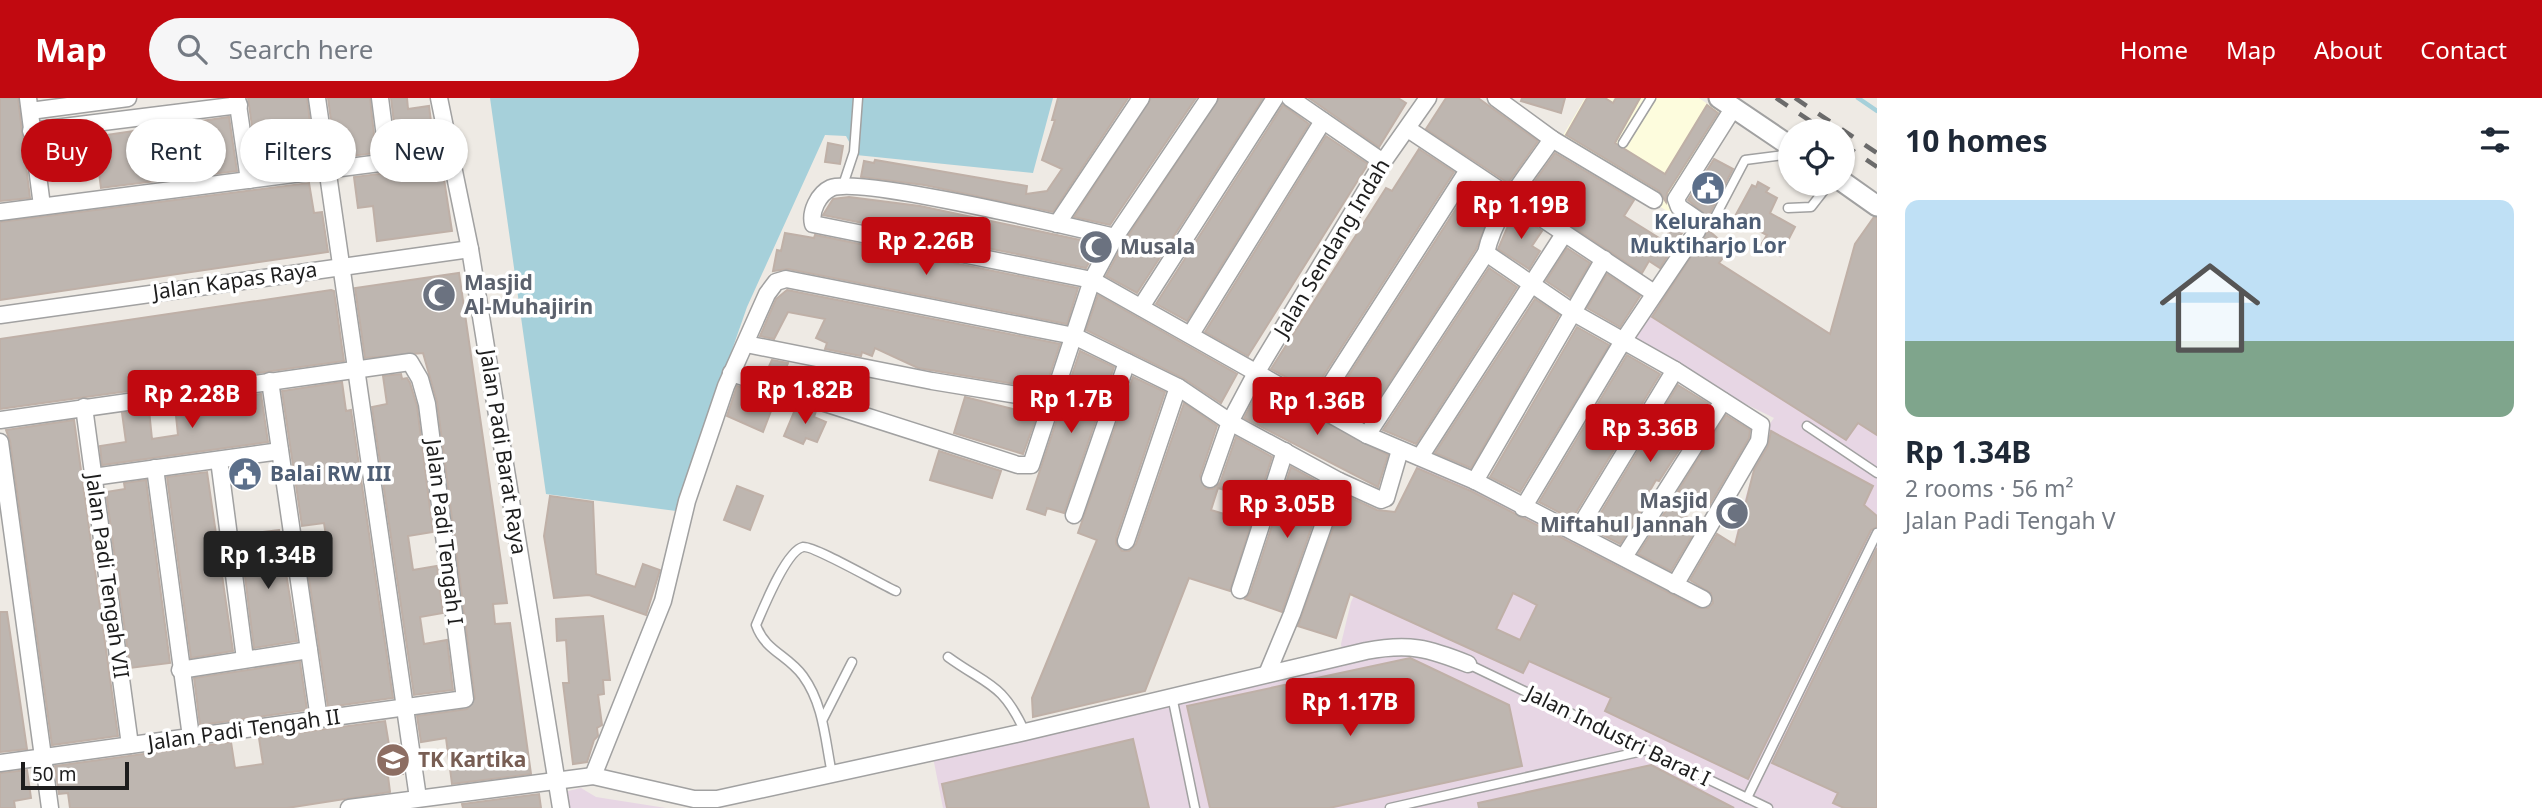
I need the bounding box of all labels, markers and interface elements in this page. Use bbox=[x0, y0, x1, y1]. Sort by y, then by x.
search box bbox=[149, 18, 639, 81]
text: Map bbox=[35, 27, 107, 72]
icon: search bbox=[173, 30, 211, 68]
text: Search here bbox=[229, 31, 373, 67]
text: Home bbox=[2120, 33, 2188, 66]
text: Map bbox=[2226, 33, 2276, 66]
text: About bbox=[2314, 33, 2382, 66]
text: Contact bbox=[2420, 33, 2507, 66]
chip: Buy bbox=[21, 119, 112, 182]
chip: Rent bbox=[126, 119, 226, 182]
chip: Filters bbox=[240, 119, 356, 182]
chip: New bbox=[370, 119, 468, 182]
map controls bbox=[1778, 119, 1855, 196]
button: locate bbox=[1778, 119, 1855, 196]
text: 10 homes bbox=[1905, 120, 2048, 161]
icon: filters bbox=[2476, 121, 2514, 159]
street label: Jalan Sendang Indah bbox=[1266, 153, 1396, 344]
public building icon: Kelurahan Muktiharjo Lor bbox=[1689, 169, 1727, 207]
pin: Rp 1.19B bbox=[1449, 181, 1593, 241]
text: Rp 1.19B bbox=[1473, 188, 1569, 220]
place label: Kelurahan Muktiharjo Lor bbox=[1630, 207, 1787, 259]
pin: Rp 2.26B bbox=[854, 218, 998, 277]
text: Rp 2.26B bbox=[878, 224, 974, 256]
mosque icon: Musala bbox=[1077, 228, 1115, 266]
place label: Musala bbox=[1120, 232, 1195, 260]
icon: home bbox=[2147, 245, 2273, 371]
street label: Jalan Kapas Raya bbox=[149, 255, 319, 306]
place label: Masjid Al-Muhajirin bbox=[464, 268, 593, 320]
mosque icon: Masjid Al-Muhajirin bbox=[420, 276, 458, 314]
street label: Jalan Padi Barat Raya bbox=[474, 345, 534, 556]
pin: Rp 1.82B bbox=[733, 366, 877, 426]
pin: Rp 2.28B bbox=[120, 370, 264, 430]
text: Rp 1.82B bbox=[757, 373, 853, 405]
pin: Rp 1.7B bbox=[1006, 376, 1136, 435]
text: Rp 2.28B bbox=[144, 377, 240, 409]
pin: Rp 1.36B bbox=[1245, 378, 1389, 437]
text: Rp 1.7B bbox=[1029, 382, 1113, 414]
text: Rp 1.36B bbox=[1269, 384, 1365, 416]
pin: Rp 3.36B bbox=[1578, 404, 1722, 464]
text: Rp 3.36B bbox=[1602, 411, 1698, 443]
text: Rp 1.34B bbox=[1905, 431, 2031, 472]
street label: Jalan Padi Tengah I bbox=[419, 436, 470, 626]
public building icon: Balai RW III bbox=[226, 455, 264, 493]
place label: Balai RW III bbox=[270, 459, 391, 487]
street label: Jalan Padi Tengah VII bbox=[79, 470, 136, 680]
text: 2 rooms · 56 m² bbox=[1905, 472, 2074, 504]
pin: Rp 3.05B bbox=[1215, 480, 1359, 540]
place label: Masjid Miftahul Jannah bbox=[1540, 486, 1708, 538]
text: Rp 3.05B bbox=[1239, 487, 1335, 519]
mosque icon: Masjid Miftahul Jannah bbox=[1713, 494, 1751, 532]
text: Jalan Padi Tengah V bbox=[1905, 504, 2116, 536]
pin: Rp 1.34B bbox=[196, 532, 340, 591]
text: Rp 1.34B bbox=[220, 538, 316, 570]
street label: Jalan Industri Barat I bbox=[1520, 677, 1715, 792]
pin: Rp 1.17B bbox=[1278, 678, 1422, 738]
text: Rp 1.17B bbox=[1302, 685, 1398, 717]
street label: Jalan Padi Tengah II bbox=[144, 702, 342, 757]
school or university icon: TK Kartika bbox=[374, 741, 412, 779]
place label: TK Kartika bbox=[418, 745, 526, 773]
scale bar bbox=[21, 759, 130, 791]
text: 50 m bbox=[32, 761, 76, 787]

